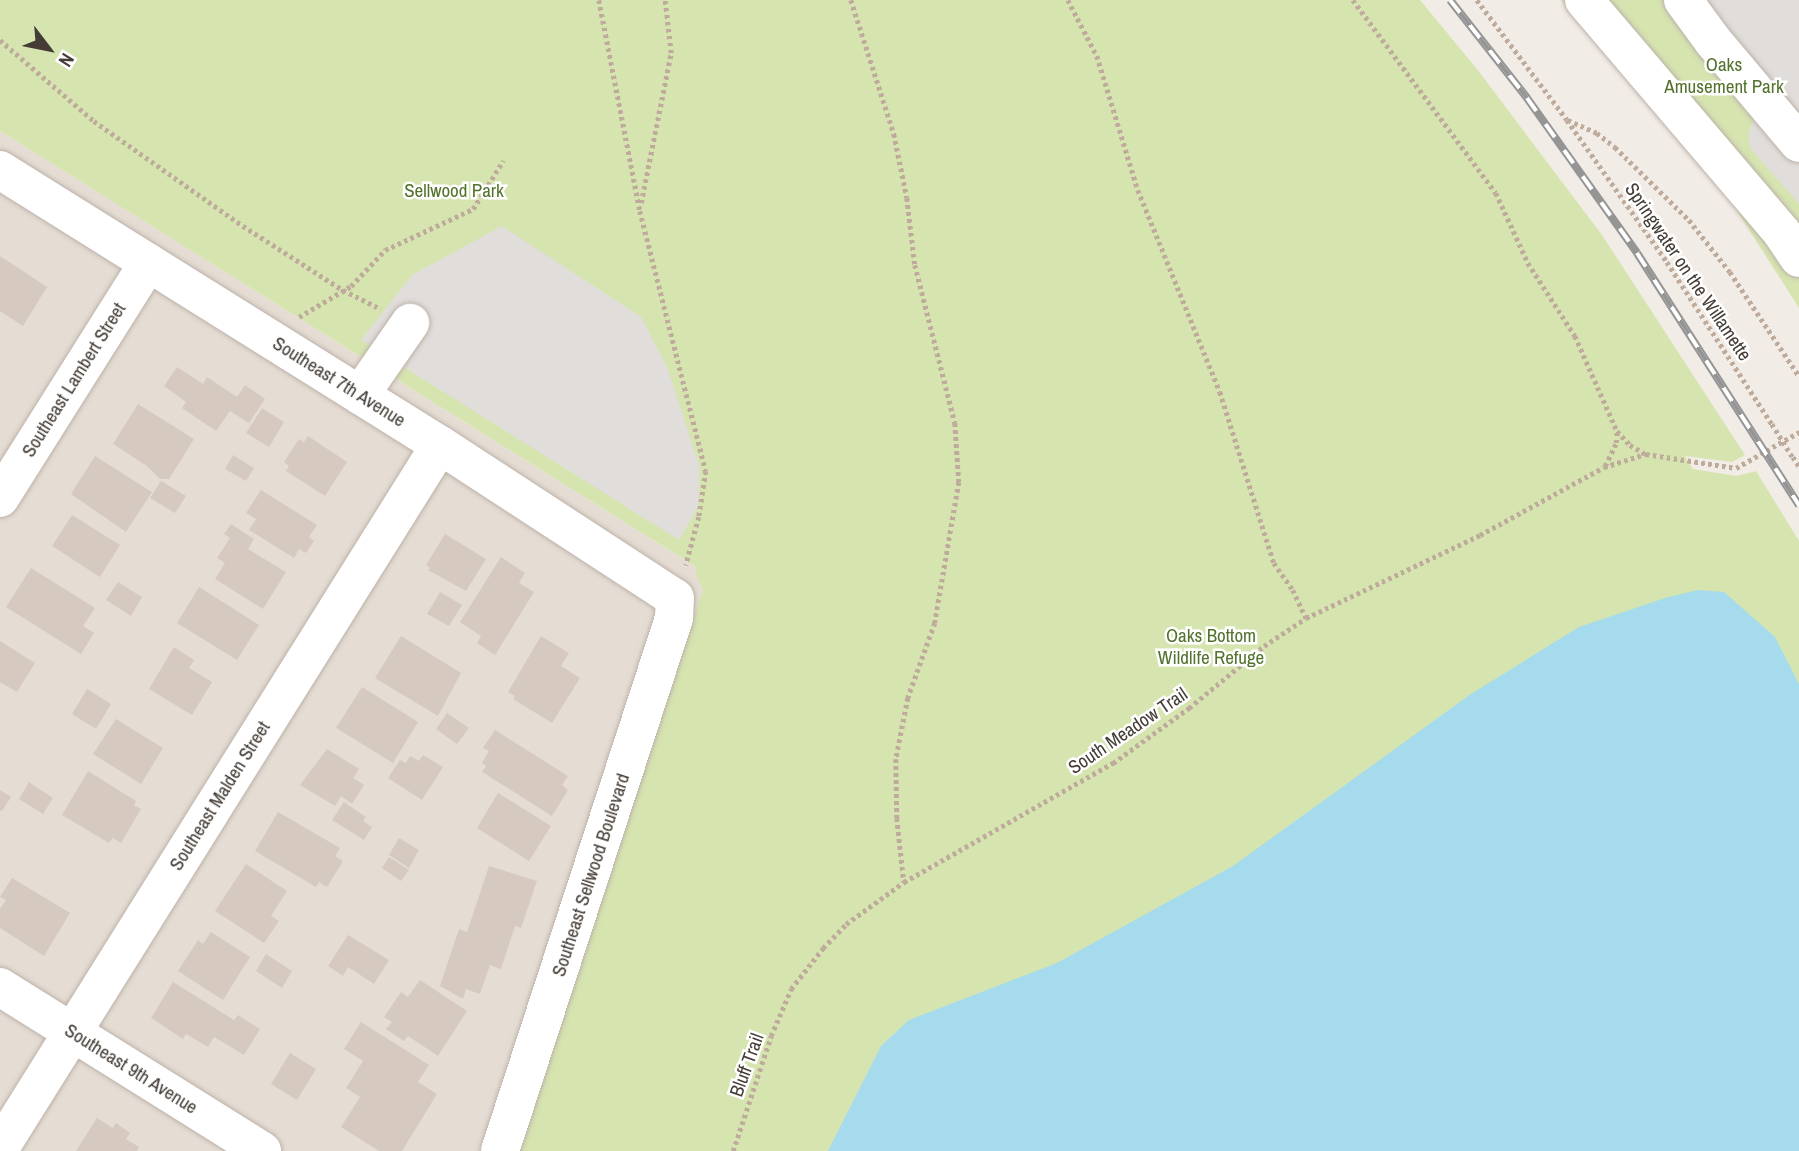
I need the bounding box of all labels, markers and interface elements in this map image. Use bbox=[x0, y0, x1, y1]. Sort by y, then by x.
north arrow bbox=[14, 14, 84, 84]
text: N bbox=[53, 48, 81, 72]
park label: Oaks Amusement Park bbox=[1664, 54, 1784, 98]
street label: Springwater on the Willamette bbox=[1620, 179, 1756, 365]
park label: Sellwood Park bbox=[404, 180, 504, 202]
street label: Southeast Lambert Street bbox=[17, 299, 131, 461]
street label: Southeast 7th Avenue bbox=[268, 332, 410, 432]
park label: Oaks Bottom Wildlife Refuge bbox=[1158, 625, 1264, 669]
street label: South Meadow Trail bbox=[1064, 683, 1192, 779]
street label: Southeast Malden Street bbox=[165, 717, 275, 875]
street label: Southeast Sellwood Boulevard bbox=[547, 771, 635, 979]
street label: Southeast 9th Avenue bbox=[60, 1019, 202, 1119]
street label: Bluff Trail bbox=[725, 1030, 769, 1100]

